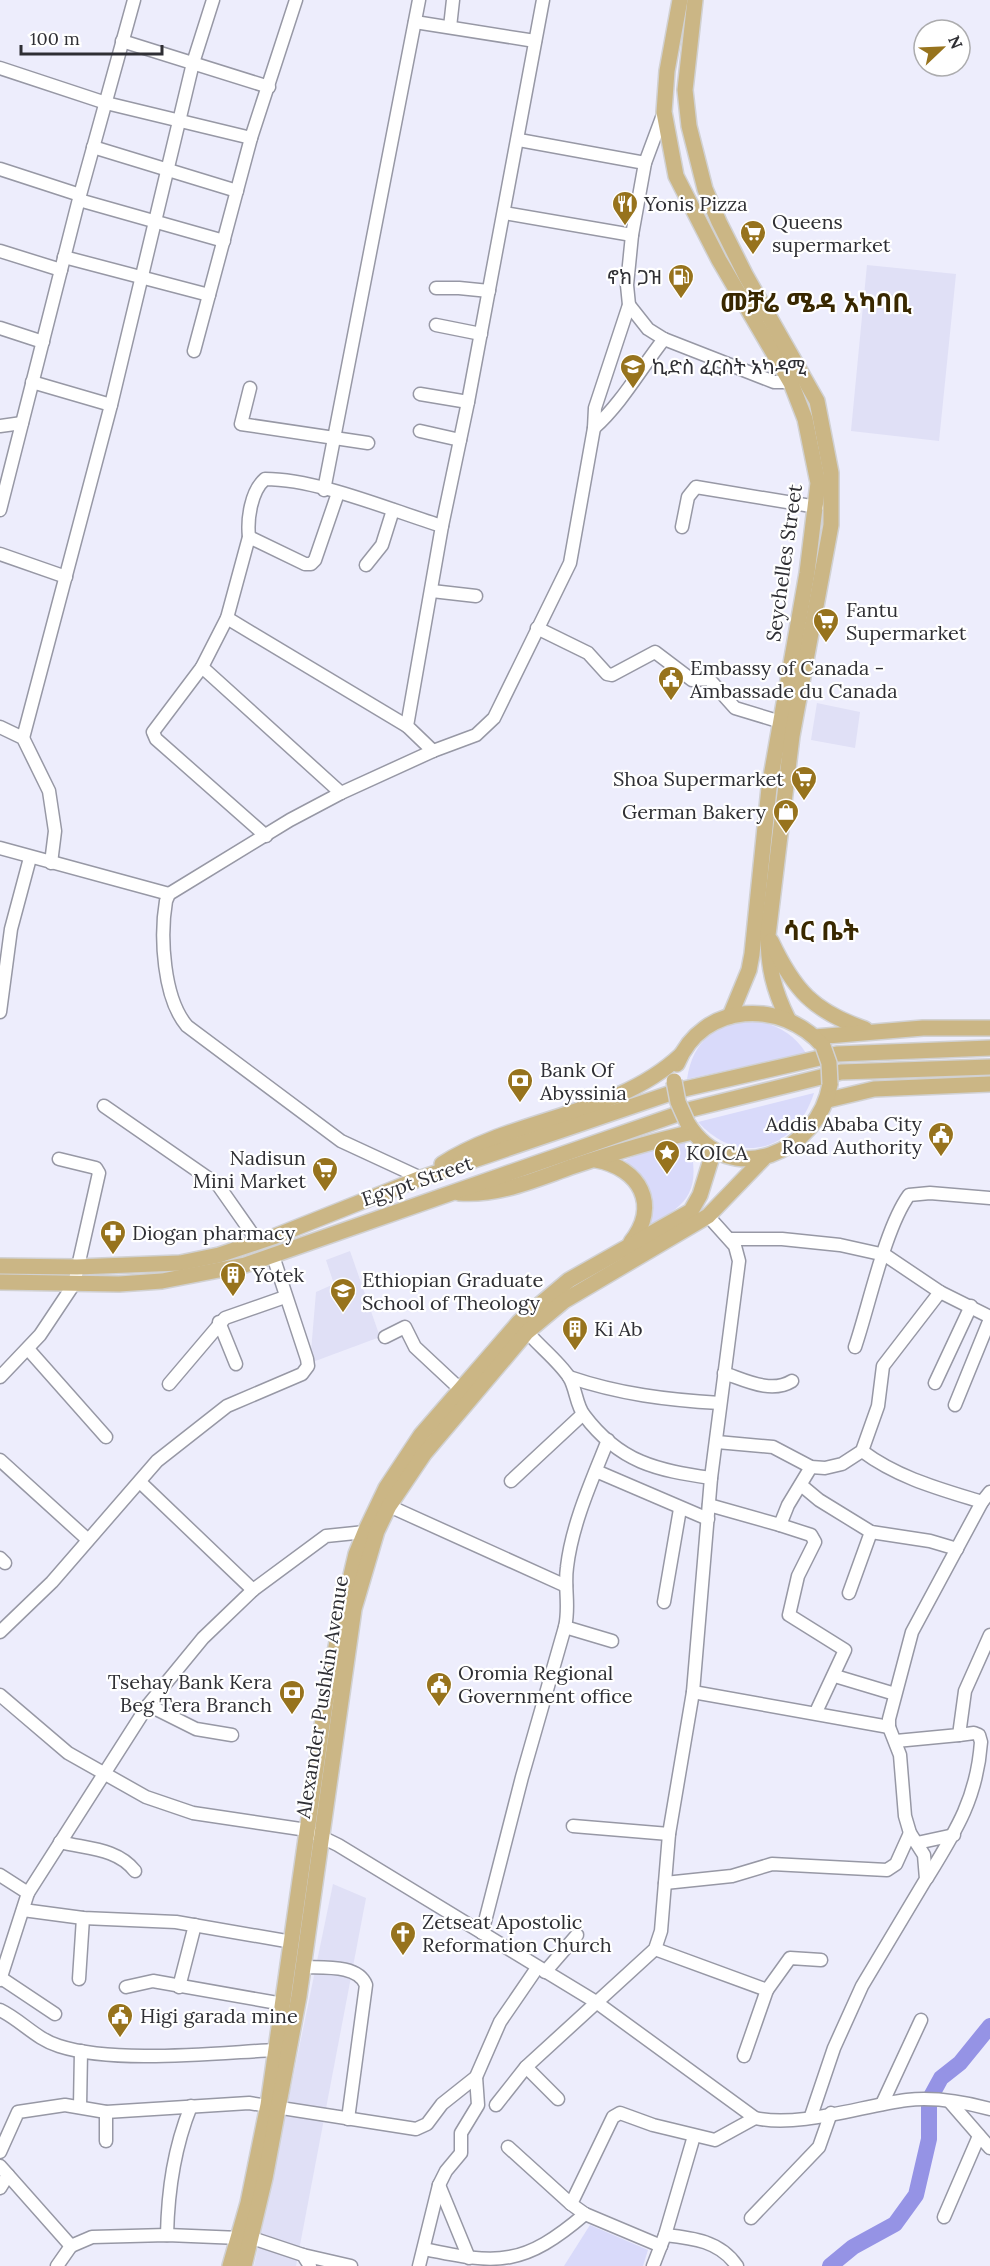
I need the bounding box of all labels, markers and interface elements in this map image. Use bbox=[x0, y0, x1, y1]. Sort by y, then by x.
scale bar bbox=[21, 18, 162, 56]
north arrow bbox=[912, 18, 972, 78]
text: 100 m bbox=[30, 27, 80, 50]
text: N bbox=[944, 33, 967, 52]
restaurant icon: Yonis Pizza bbox=[610, 189, 640, 227]
place label: Yonis Pizza bbox=[643, 191, 748, 216]
place label: Queens supermarket bbox=[772, 209, 891, 257]
supermarket icon: Queens supermarket bbox=[738, 218, 768, 256]
fuel station icon: ኖክ ጋዝ bbox=[666, 262, 696, 300]
place label: ኖክ ጋዝ bbox=[607, 264, 662, 289]
district label: መቻሬ ሜዳ አካባቢ bbox=[720, 286, 912, 319]
school or university icon: ኪድስ ፈርስት አካዳሚ bbox=[618, 352, 648, 390]
place label: ኪድስ ፈርስት አካዳሚ bbox=[652, 354, 806, 379]
street label: Seychelles Street bbox=[760, 482, 807, 643]
place label: Fantu Supermarket bbox=[846, 597, 967, 645]
supermarket icon: Fantu Supermarket bbox=[811, 606, 841, 644]
place label: Embassy of Canada - Ambassade du Canada bbox=[689, 655, 897, 703]
public building icon: Embassy of Canada - Ambassade du Canada bbox=[656, 664, 686, 702]
supermarket icon: Shoa Supermarket bbox=[789, 764, 819, 802]
place label: Shoa Supermarket bbox=[613, 766, 784, 791]
shop icon: German Bakery bbox=[771, 797, 801, 835]
place label: German Bakery bbox=[622, 799, 766, 824]
district label: ሳር ቤት bbox=[783, 914, 859, 947]
place label: Bank Of Abyssinia bbox=[539, 1057, 627, 1105]
bank icon: Bank Of Abyssinia bbox=[505, 1066, 535, 1104]
place label: Addis Ababa City Road Authority bbox=[764, 1111, 922, 1159]
public building icon: Addis Ababa City Road Authority bbox=[926, 1120, 956, 1158]
place icon: KOICA bbox=[652, 1138, 682, 1176]
place label: KOICA bbox=[686, 1140, 748, 1165]
place label: Nadisun Mini Market bbox=[193, 1145, 306, 1193]
street label: Egypt Street bbox=[358, 1150, 476, 1211]
supermarket icon: Nadisun Mini Market bbox=[310, 1155, 340, 1193]
pharmacy icon: Diogan pharmacy bbox=[98, 1218, 128, 1256]
place label: Diogan pharmacy bbox=[132, 1220, 296, 1245]
building icon: Yotek bbox=[218, 1260, 248, 1298]
place label: Yotek bbox=[251, 1262, 305, 1287]
place label: Ethiopian Graduate School of Theology bbox=[362, 1267, 544, 1315]
school or university icon: Ethiopian Graduate School of Theology bbox=[328, 1276, 358, 1314]
building icon: Ki Ab bbox=[560, 1314, 590, 1352]
place label: Ki Ab bbox=[594, 1316, 643, 1341]
street label: Alexander Pushkin Avenue bbox=[290, 1574, 353, 1821]
place label: Oromia Regional Government office bbox=[458, 1660, 633, 1708]
place label: Tsehay Bank Kera Beg Tera Branch bbox=[108, 1669, 272, 1717]
public building icon: Oromia Regional Government office bbox=[424, 1670, 454, 1708]
bank icon: Tsehay Bank Kera Beg Tera Branch bbox=[277, 1678, 307, 1716]
place label: Zetseat Apostolic Reformation Church bbox=[422, 1909, 612, 1957]
church icon: Zetseat Apostolic Reformation Church bbox=[388, 1919, 418, 1957]
public building icon: Higi garada mine bbox=[105, 2001, 135, 2039]
place label: Higi garada mine bbox=[140, 2003, 298, 2028]

